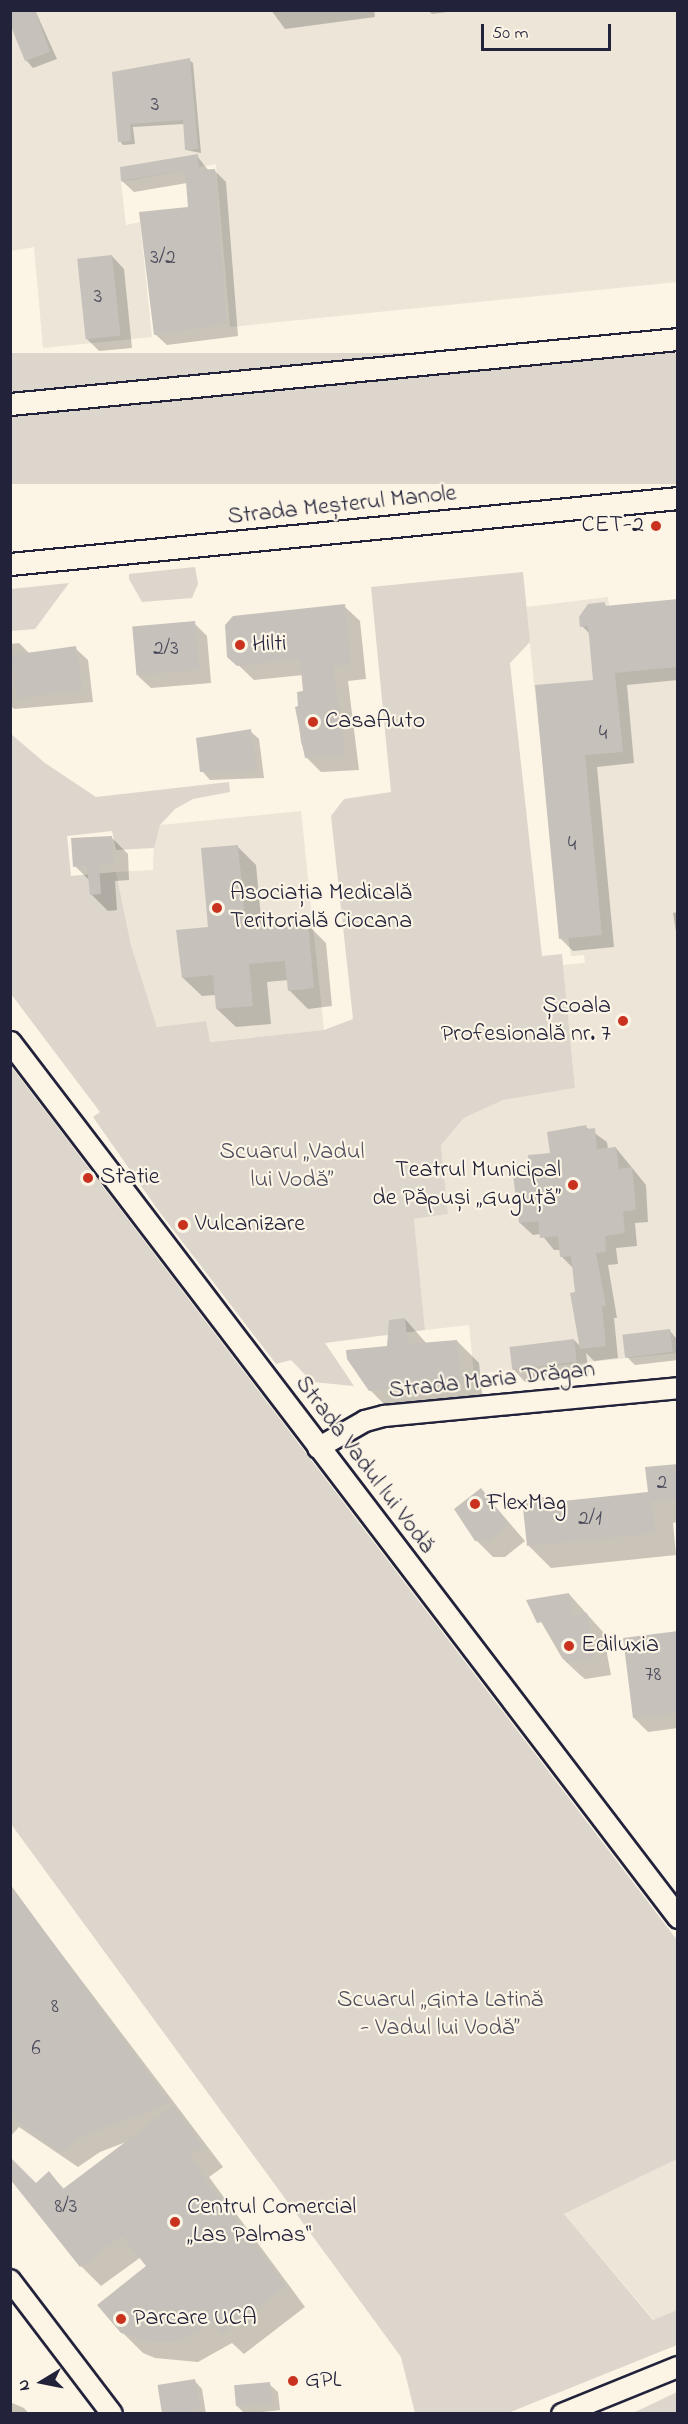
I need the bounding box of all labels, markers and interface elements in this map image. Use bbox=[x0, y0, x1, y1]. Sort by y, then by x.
scale bar bbox=[484, 12, 614, 50]
text: 50 m bbox=[492, 21, 529, 47]
house number: 3 bbox=[151, 92, 159, 118]
house number: 3/2 bbox=[150, 245, 176, 271]
house number: 3 bbox=[94, 284, 102, 310]
street label: Strada Meșterul Manole bbox=[226, 480, 458, 532]
place label: CET-2 bbox=[582, 512, 644, 540]
marker: CET-2 bbox=[649, 519, 663, 533]
place label: Hilti bbox=[252, 631, 287, 659]
house number: 2/3 bbox=[153, 636, 179, 662]
marker: Hilti bbox=[233, 638, 247, 652]
place label: CasaAuto bbox=[325, 708, 425, 736]
marker: CasaAuto bbox=[306, 715, 320, 729]
house number: 4 bbox=[599, 721, 607, 747]
house number: 4 bbox=[568, 832, 576, 858]
place label: Asociația Medicală Teritorială Ciocana bbox=[230, 880, 412, 936]
marker: Asociația Medicală Teritorială Ciocana bbox=[208, 899, 226, 917]
place label: Școala Profesională nr. 7 bbox=[441, 993, 611, 1049]
marker: Școala Profesională nr. 7 bbox=[616, 1014, 630, 1028]
park label: Scuarul „Vadul lui Vodă” bbox=[220, 1139, 364, 1195]
place label: Teatrul Municipal de Păpuși „Guguță” bbox=[372, 1157, 561, 1213]
place label: Statie bbox=[100, 1164, 160, 1192]
marker: Statie bbox=[81, 1171, 95, 1185]
marker: Teatrul Municipal de Păpuși „Guguță” bbox=[566, 1178, 580, 1192]
place label: Vulcanizare bbox=[195, 1211, 305, 1239]
marker: Vulcanizare bbox=[176, 1218, 190, 1232]
street label: Strada Maria Drăgan bbox=[387, 1356, 597, 1406]
street label: Strada Vadul lui Vodă bbox=[288, 1370, 440, 1560]
house number: 2 bbox=[657, 1470, 667, 1496]
place label: FlexMag bbox=[487, 1490, 566, 1518]
marker: FlexMag bbox=[468, 1497, 482, 1511]
house number: 2/1 bbox=[578, 1506, 602, 1532]
place label: Ediluxia bbox=[581, 1632, 659, 1660]
marker: Ediluxia bbox=[562, 1639, 576, 1653]
house number: 78 bbox=[645, 1662, 661, 1688]
park label: Scuarul „Ginta Latină - Vadul lui Vodă” bbox=[337, 1987, 543, 2043]
house number: 8 bbox=[51, 1994, 59, 2020]
house number: 6 bbox=[31, 2036, 41, 2062]
house number: 8/3 bbox=[54, 2194, 78, 2220]
place label: Centrul Comercial „Las Palmas“ bbox=[187, 2194, 356, 2250]
marker: Centrul Comercial „Las Palmas“ bbox=[168, 2215, 182, 2229]
place label: Parcare UCA bbox=[133, 2305, 257, 2333]
marker: Parcare UCA bbox=[114, 2312, 128, 2326]
north arrow bbox=[12, 2352, 72, 2412]
place label: GPL bbox=[305, 2367, 341, 2395]
marker: GPL bbox=[286, 2374, 300, 2388]
text: N bbox=[12, 2378, 37, 2393]

